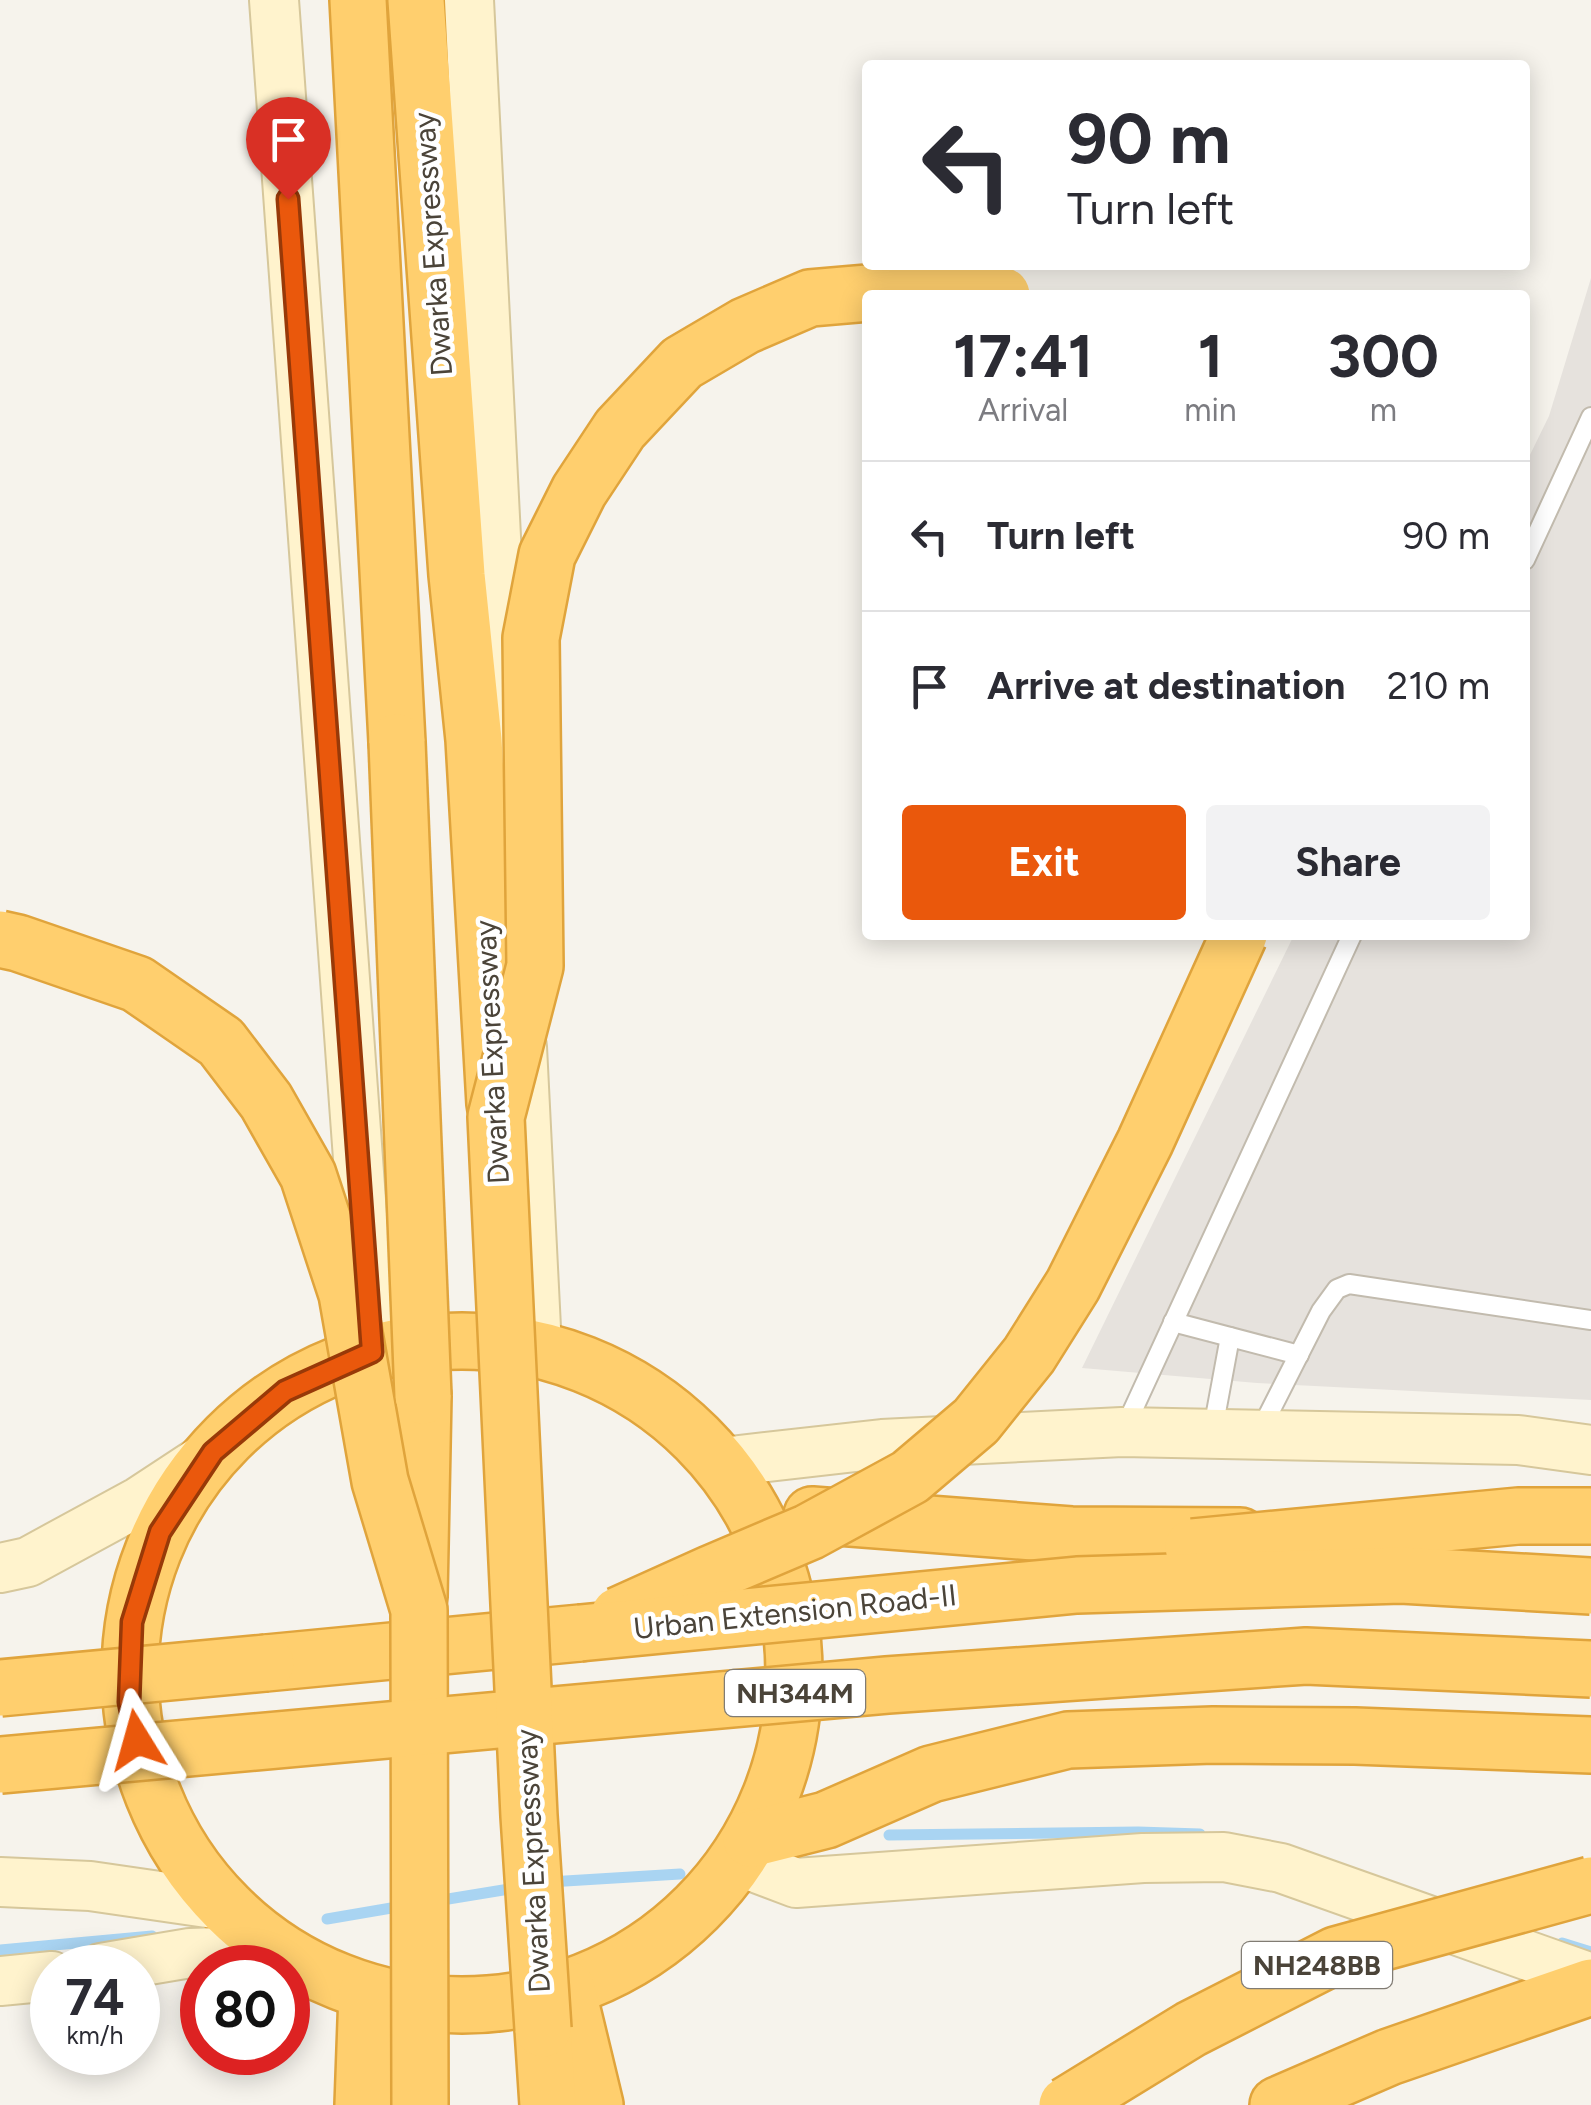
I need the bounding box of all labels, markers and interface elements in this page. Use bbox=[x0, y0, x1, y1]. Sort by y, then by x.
text: 90 m bbox=[1067, 96, 1231, 181]
pin bbox=[246, 97, 331, 200]
icon: left bbox=[902, 100, 1032, 230]
street label: Dwarka Expressway bbox=[405, 111, 460, 377]
icon: arrive bbox=[261, 112, 316, 167]
text: Turn left bbox=[1067, 181, 1234, 235]
text: 17:41 bbox=[953, 320, 1093, 392]
text: 1 bbox=[1198, 320, 1223, 392]
text: 300 bbox=[1328, 320, 1439, 392]
text: Arrival bbox=[978, 391, 1068, 429]
text: min bbox=[1184, 391, 1237, 429]
text: m bbox=[1370, 391, 1397, 429]
icon: left bbox=[902, 509, 957, 564]
text: Turn left bbox=[987, 513, 1135, 559]
text: 90 m bbox=[1402, 513, 1490, 559]
icon: arrive bbox=[902, 659, 957, 714]
text: Arrive at destination bbox=[987, 663, 1345, 709]
text: 210 m bbox=[1387, 663, 1490, 709]
button: Exit bbox=[902, 805, 1186, 920]
button: Share bbox=[1206, 805, 1490, 920]
street label: Dwarka Expressway bbox=[466, 919, 517, 1185]
street label: Urban Extension Road-II bbox=[631, 1576, 959, 1647]
road number: NH344M bbox=[725, 1670, 865, 1716]
position arrow bbox=[85, 1688, 189, 1792]
street label: Dwarka Expressway bbox=[507, 1728, 558, 1994]
road number: NH248BB bbox=[1242, 1942, 1392, 1988]
speed limit sign: 80 bbox=[180, 1945, 310, 2075]
text: 74 bbox=[65, 1967, 125, 2028]
text: km/h bbox=[66, 2020, 124, 2050]

